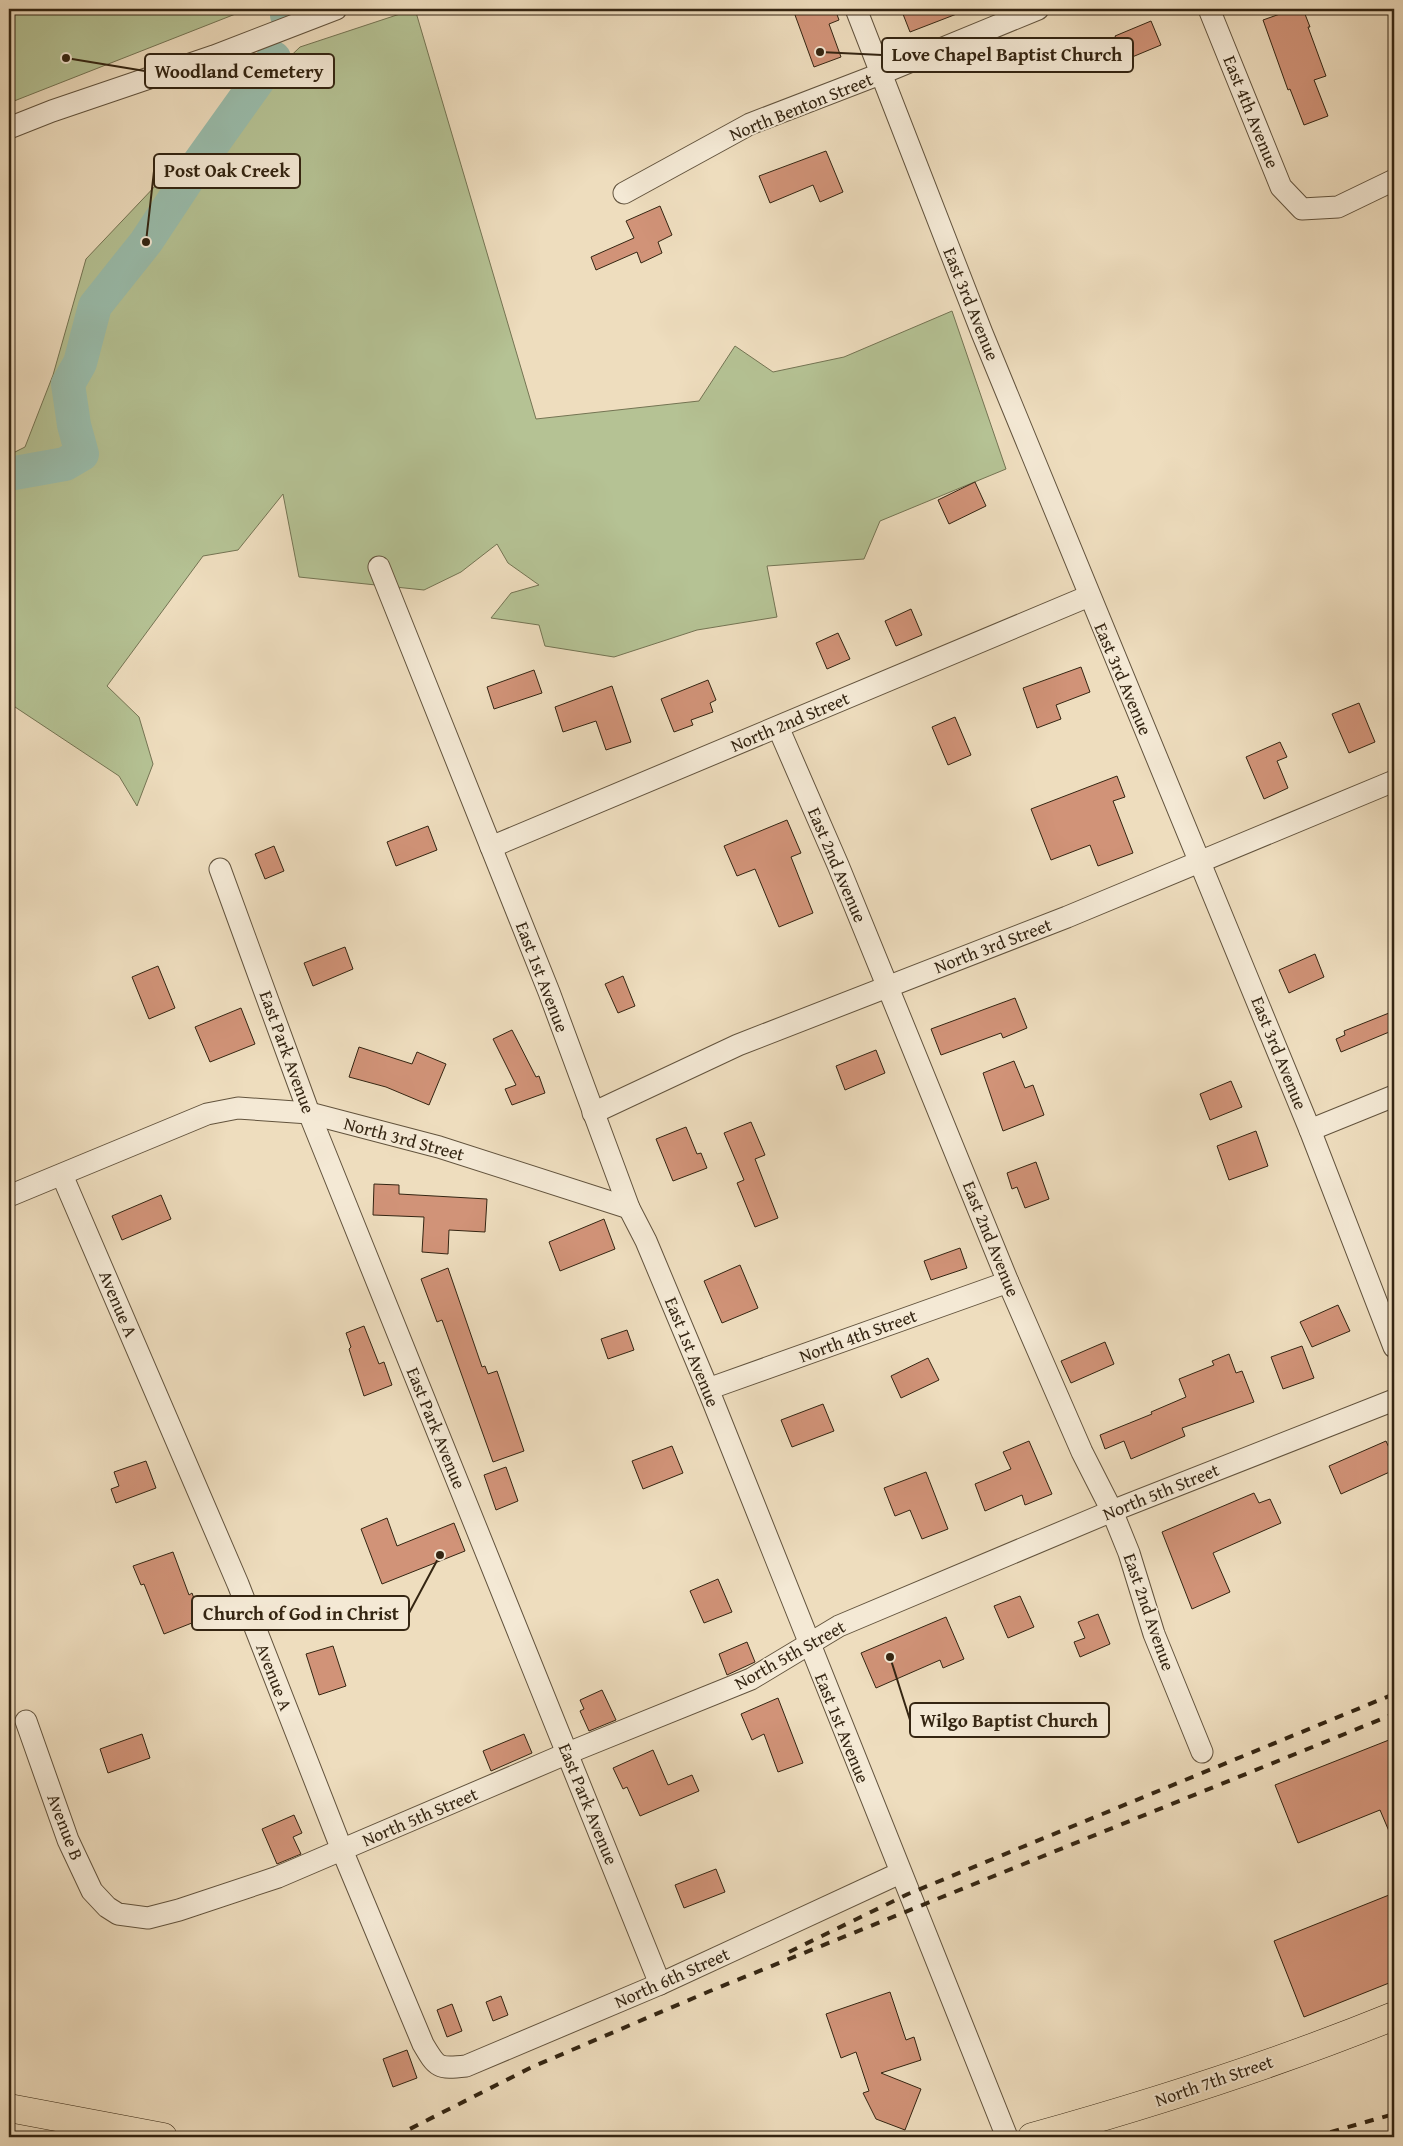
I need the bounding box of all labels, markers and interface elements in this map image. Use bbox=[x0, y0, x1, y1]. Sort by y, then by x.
callout: Love Chapel Baptist Church bbox=[882, 38, 1133, 72]
text: Love Chapel Baptist Church bbox=[892, 40, 1123, 68]
street label: East 4th Avenue bbox=[1217, 51, 1286, 172]
callout: Woodland Cemetery bbox=[145, 54, 334, 88]
text: Woodland Cemetery bbox=[154, 57, 324, 85]
street label: North Benton Street bbox=[725, 65, 877, 148]
callout: Post Oak Creek bbox=[154, 154, 300, 188]
text: Post Oak Creek bbox=[164, 156, 290, 184]
street label: East 3rd Avenue bbox=[936, 243, 1006, 364]
street label: East 3rd Avenue bbox=[1088, 618, 1159, 739]
street label: North 2nd Street bbox=[726, 684, 854, 759]
street label: East 2nd Avenue bbox=[801, 803, 874, 927]
street label: North 3rd Street bbox=[930, 911, 1056, 980]
street label: East 1st Avenue bbox=[509, 918, 576, 1036]
street label: East Park Avenue bbox=[253, 987, 322, 1117]
street label: East 3rd Avenue bbox=[1244, 992, 1314, 1113]
street label: North 3rd Street bbox=[341, 1109, 468, 1168]
street label: East 2nd Avenue bbox=[956, 1177, 1027, 1301]
street label: Avenue A bbox=[92, 1266, 145, 1341]
street label: East 1st Avenue bbox=[658, 1293, 727, 1411]
street label: North 4th Street bbox=[795, 1302, 921, 1369]
street label: East Park Avenue bbox=[400, 1363, 473, 1493]
street label: North 5th Street bbox=[1099, 1456, 1224, 1527]
street label: East 2nd Avenue bbox=[1117, 1549, 1182, 1674]
callout: Church of God in Christ bbox=[192, 1596, 409, 1630]
text: Church of God in Christ bbox=[203, 1599, 400, 1627]
street label: North 5th Street bbox=[729, 1613, 851, 1696]
street label: Avenue A bbox=[249, 1639, 300, 1714]
street label: East 1st Avenue bbox=[808, 1669, 877, 1787]
callout: Wilgo Baptist Church bbox=[910, 1703, 1109, 1737]
text: Wilgo Baptist Church bbox=[920, 1706, 1099, 1734]
street label: East Park Avenue bbox=[552, 1739, 625, 1869]
street label: North 5th Street bbox=[358, 1780, 482, 1853]
street label: Avenue B bbox=[40, 1790, 91, 1864]
street label: North 6th Street bbox=[610, 1940, 734, 2015]
street label: North 7th Street bbox=[1151, 2047, 1277, 2113]

